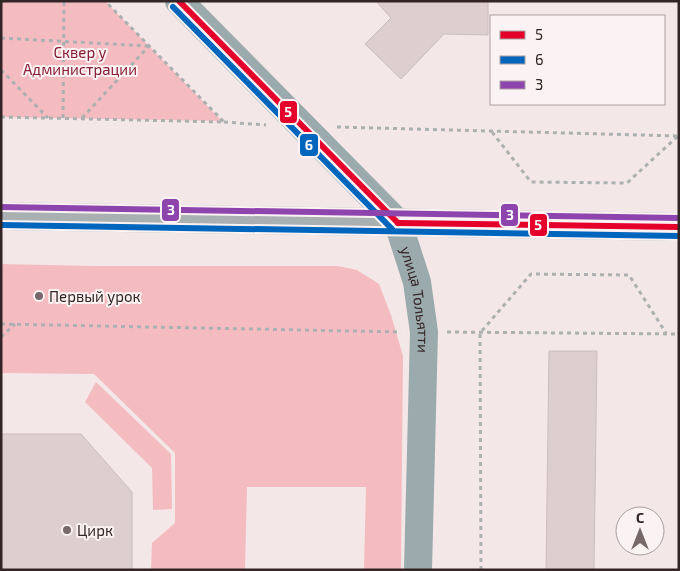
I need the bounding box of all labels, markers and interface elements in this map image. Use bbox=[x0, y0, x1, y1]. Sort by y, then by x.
legend bbox=[490, 15, 665, 105]
text: 5 bbox=[535, 25, 543, 43]
park label: Сквер у Администрации bbox=[23, 43, 137, 78]
text: 6 bbox=[535, 50, 544, 68]
text: 3 bbox=[535, 75, 543, 93]
line badge: 5 bbox=[279, 100, 298, 124]
text: 5 bbox=[284, 103, 292, 120]
line badge: 6 bbox=[299, 133, 319, 157]
text: 6 bbox=[305, 136, 313, 153]
line badge: 3 bbox=[161, 198, 180, 222]
text: 3 bbox=[167, 201, 175, 218]
line badge: 3 bbox=[500, 203, 519, 227]
text: 3 bbox=[506, 206, 514, 223]
line badge: 5 bbox=[529, 213, 548, 237]
text: 5 bbox=[534, 216, 542, 233]
street label: улица Тольятти bbox=[396, 244, 433, 353]
place label: Первый урок bbox=[49, 287, 141, 306]
marker: Первый урок bbox=[33, 290, 45, 302]
north arrow bbox=[615, 506, 665, 556]
text: С bbox=[636, 509, 644, 526]
place label: Цирк bbox=[77, 521, 113, 539]
marker: Цирк bbox=[61, 524, 73, 536]

